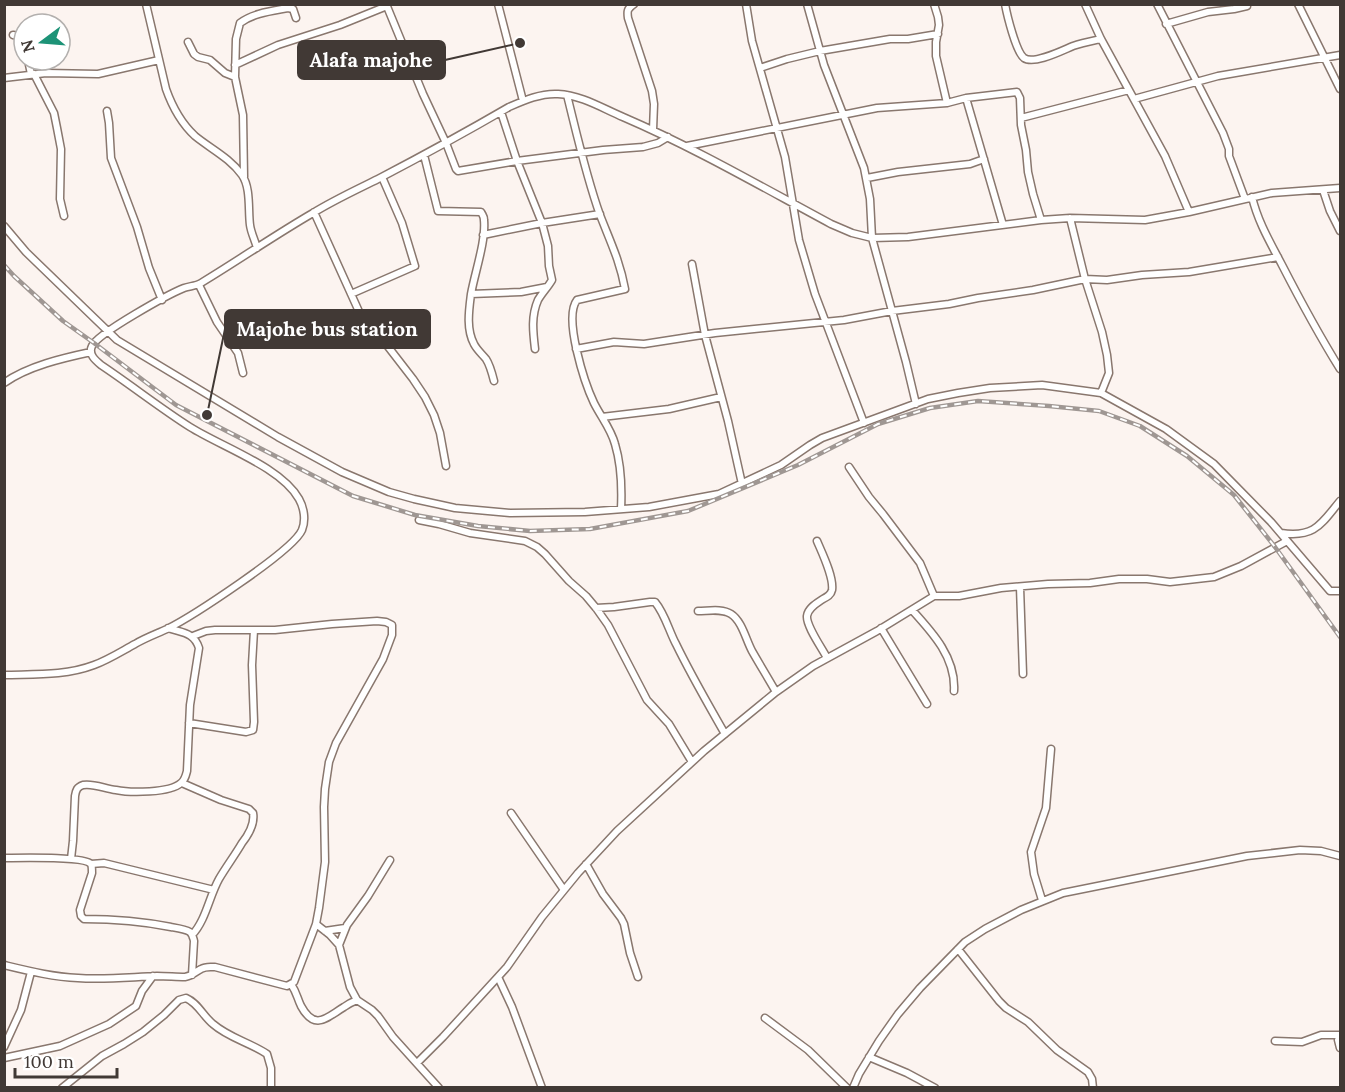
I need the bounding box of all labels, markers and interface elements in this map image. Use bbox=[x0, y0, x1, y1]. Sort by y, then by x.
north arrow bbox=[12, 12, 72, 72]
text: N bbox=[16, 37, 39, 55]
callout: Alafa majohe bbox=[298, 41, 445, 79]
text: Alafa majohe bbox=[310, 47, 433, 72]
callout: Majohe bus station bbox=[225, 310, 430, 348]
text: Majohe bus station bbox=[236, 316, 418, 341]
scale bar bbox=[15, 1041, 117, 1079]
text: 100 m bbox=[24, 1050, 74, 1073]

